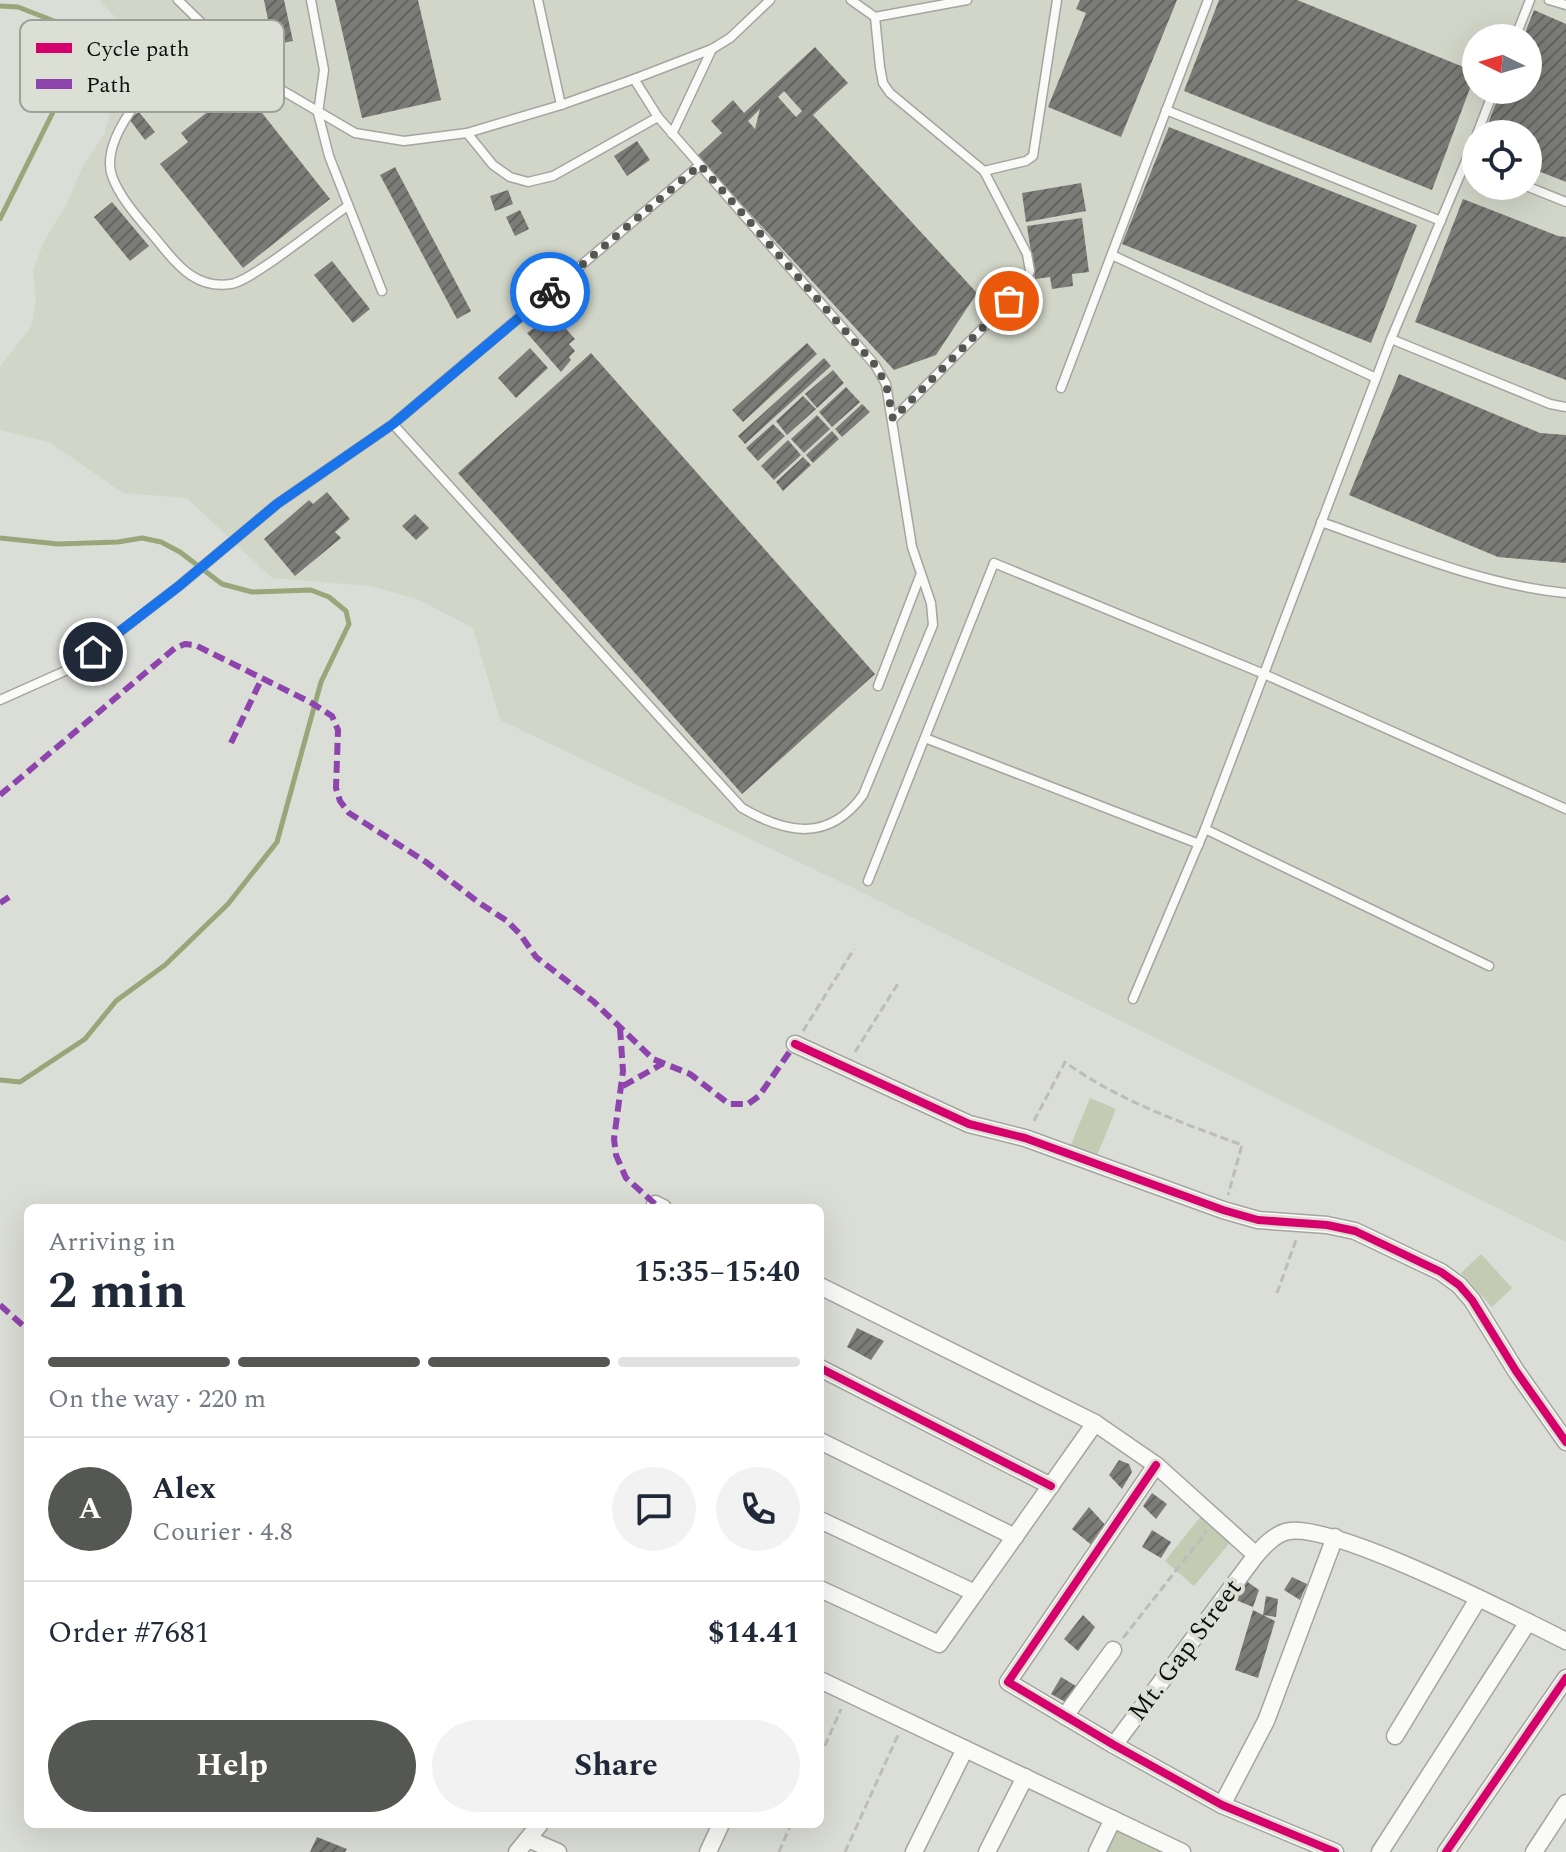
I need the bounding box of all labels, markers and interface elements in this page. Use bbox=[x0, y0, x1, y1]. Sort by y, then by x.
legend bbox=[20, 20, 284, 112]
north arrow bbox=[1462, 24, 1542, 104]
map controls bbox=[1462, 24, 1542, 200]
text: Cycle path bbox=[86, 33, 190, 66]
text: Path bbox=[86, 69, 131, 102]
button: locate bbox=[1462, 120, 1542, 200]
courier bbox=[510, 252, 590, 332]
pin bbox=[975, 267, 1043, 335]
icon: bike bbox=[528, 270, 572, 314]
icon: bag bbox=[987, 279, 1031, 323]
pin bbox=[59, 618, 127, 686]
icon: home bbox=[71, 630, 115, 674]
text: Arriving in bbox=[48, 1222, 176, 1262]
text: 15:35–15:40 bbox=[634, 1249, 800, 1295]
text: 2 min bbox=[48, 1252, 186, 1331]
text: On the way · 220 m bbox=[48, 1379, 266, 1419]
text: Alex bbox=[152, 1466, 216, 1512]
button: chat bbox=[612, 1467, 696, 1551]
button: phone bbox=[716, 1467, 800, 1551]
text: A bbox=[78, 1486, 102, 1532]
text: Courier · 4.8 bbox=[152, 1512, 293, 1552]
street label: Mt. Gap Street bbox=[1118, 1570, 1252, 1730]
text: Order #7681 bbox=[48, 1610, 210, 1656]
text: $14.41 bbox=[708, 1610, 800, 1656]
button: Help bbox=[48, 1720, 416, 1812]
button: Share bbox=[432, 1720, 800, 1812]

